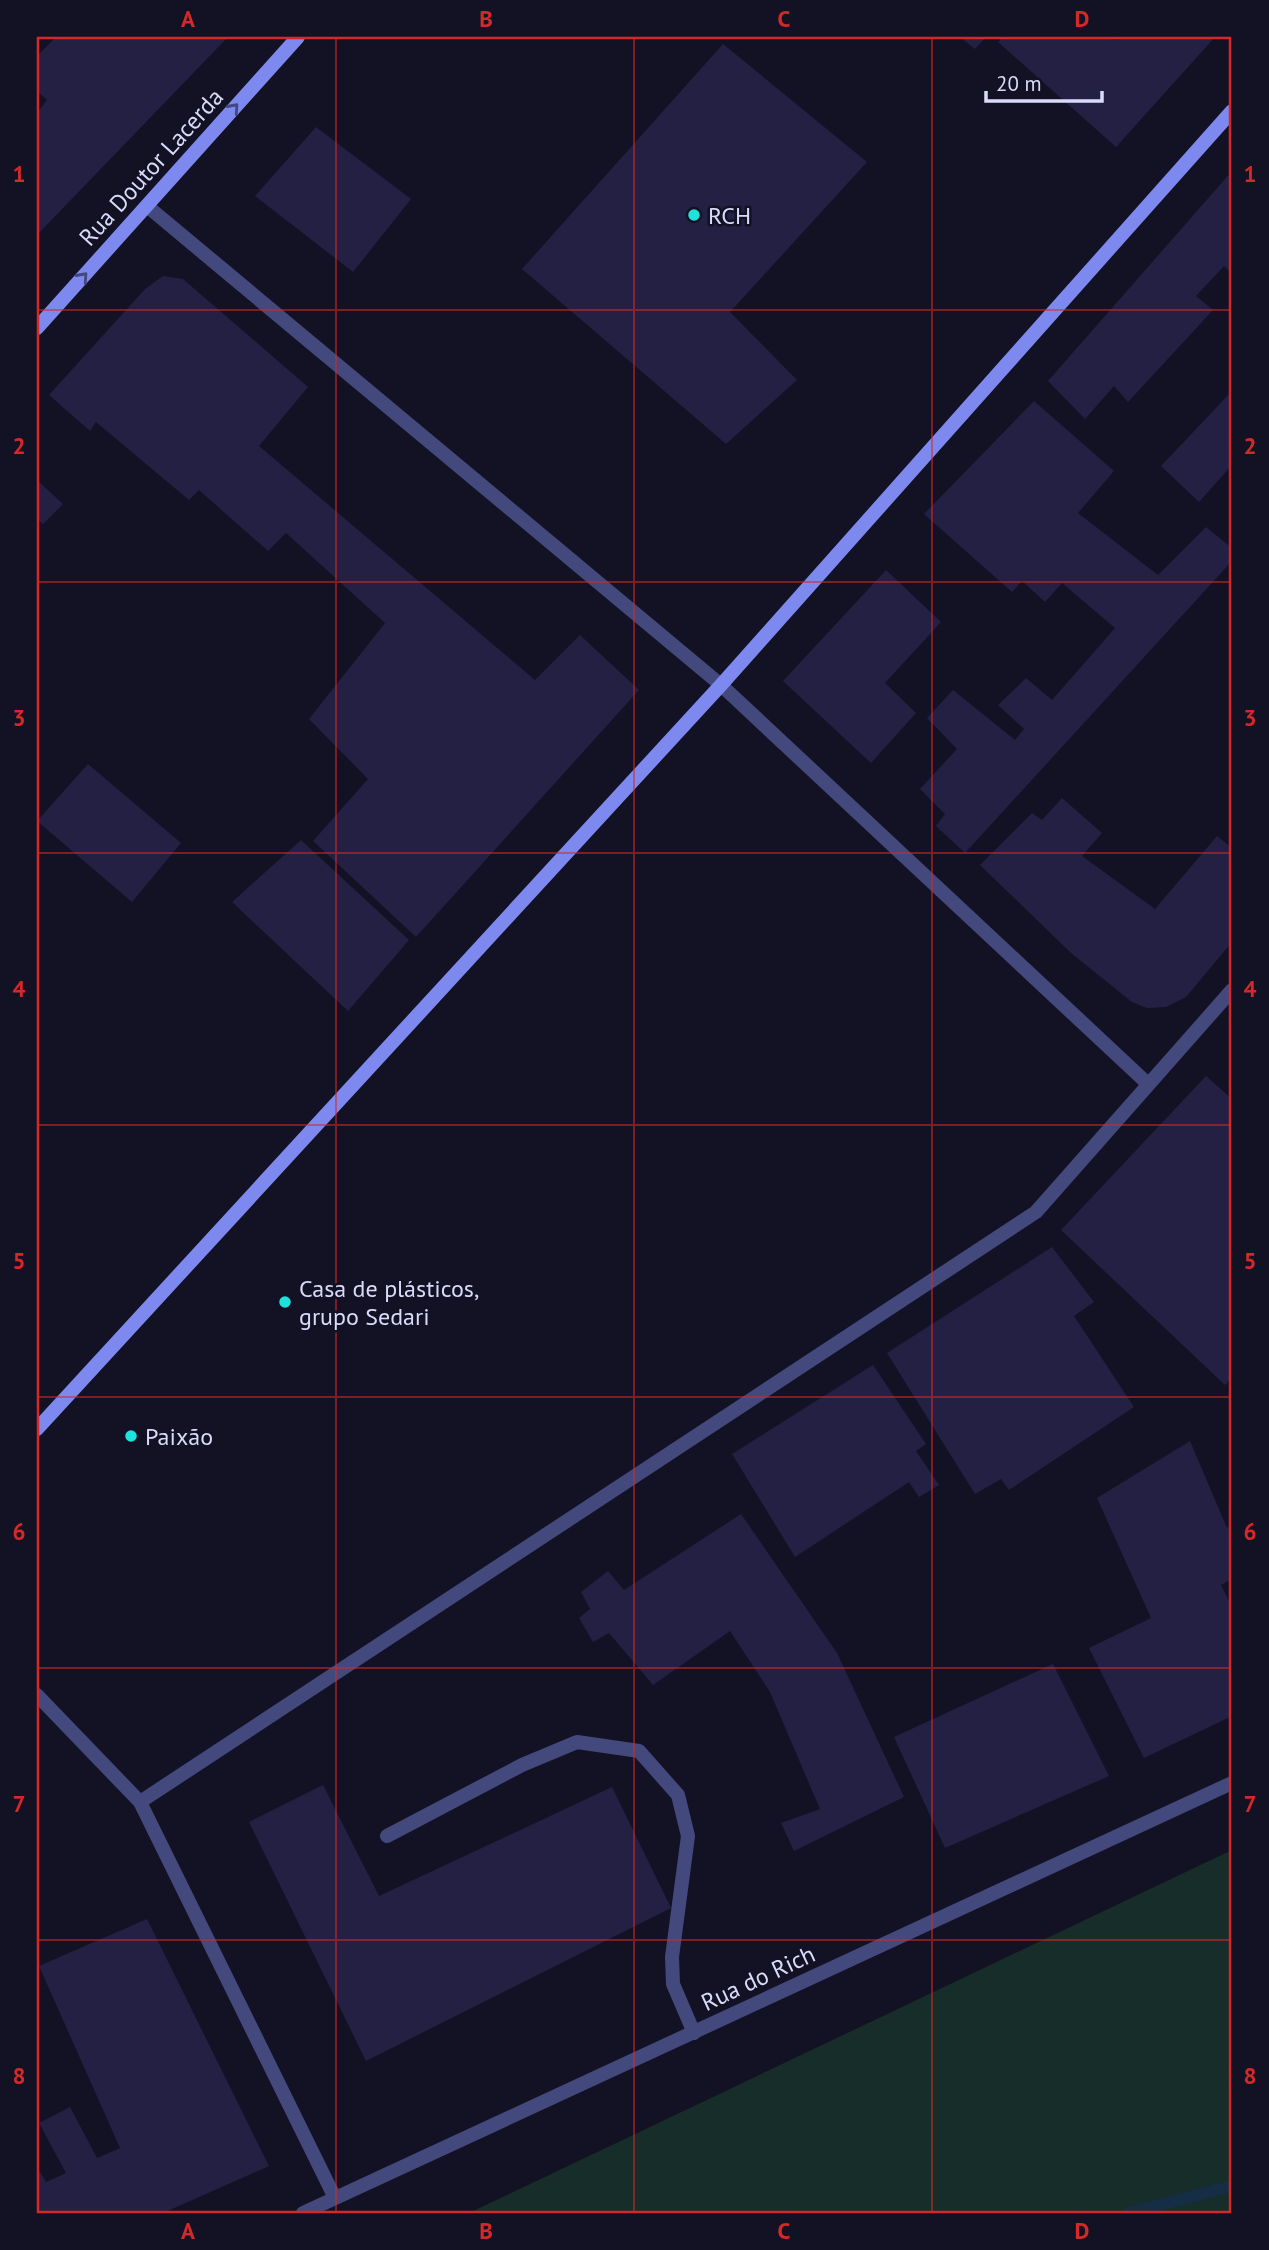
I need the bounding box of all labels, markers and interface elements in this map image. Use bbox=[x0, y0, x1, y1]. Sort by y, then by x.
text: A bbox=[181, 4, 195, 33]
text: B bbox=[479, 4, 493, 33]
text: C bbox=[778, 4, 791, 33]
text: D bbox=[1075, 4, 1089, 33]
scale bar bbox=[986, 60, 1101, 104]
text: 20 m bbox=[996, 70, 1042, 97]
street label: Rua Doutor Lacerda bbox=[72, 82, 230, 252]
one-way arrow bbox=[226, 103, 239, 116]
text: 1 bbox=[12, 159, 26, 188]
text: 1 bbox=[1243, 159, 1257, 188]
place label: RCH bbox=[708, 200, 751, 231]
marker: RCH bbox=[686, 207, 702, 223]
one-way arrow bbox=[74, 272, 87, 285]
text: 2 bbox=[12, 431, 26, 460]
text: 2 bbox=[1243, 431, 1257, 460]
text: 3 bbox=[12, 703, 26, 732]
text: 3 bbox=[1243, 703, 1257, 732]
text: 4 bbox=[12, 974, 26, 1003]
text: 4 bbox=[1243, 974, 1257, 1003]
text: 5 bbox=[12, 1246, 26, 1275]
text: 5 bbox=[1243, 1246, 1257, 1275]
place label: Casa de plásticos, grupo Sedari bbox=[299, 1273, 479, 1332]
marker: Casa de plásticos, grupo Sedari bbox=[277, 1294, 293, 1310]
place label: Paixão bbox=[145, 1421, 213, 1452]
marker: Paixão bbox=[123, 1428, 139, 1444]
text: 6 bbox=[12, 1517, 26, 1546]
text: 6 bbox=[1243, 1517, 1257, 1546]
text: 7 bbox=[12, 1789, 26, 1818]
text: 7 bbox=[1243, 1789, 1257, 1818]
street label: Rua do Rich bbox=[696, 1938, 820, 2018]
text: 8 bbox=[12, 2061, 26, 2090]
text: 8 bbox=[1243, 2061, 1257, 2090]
text: A bbox=[181, 2216, 195, 2245]
text: B bbox=[479, 2216, 493, 2245]
text: C bbox=[778, 2216, 791, 2245]
text: D bbox=[1075, 2216, 1089, 2245]

